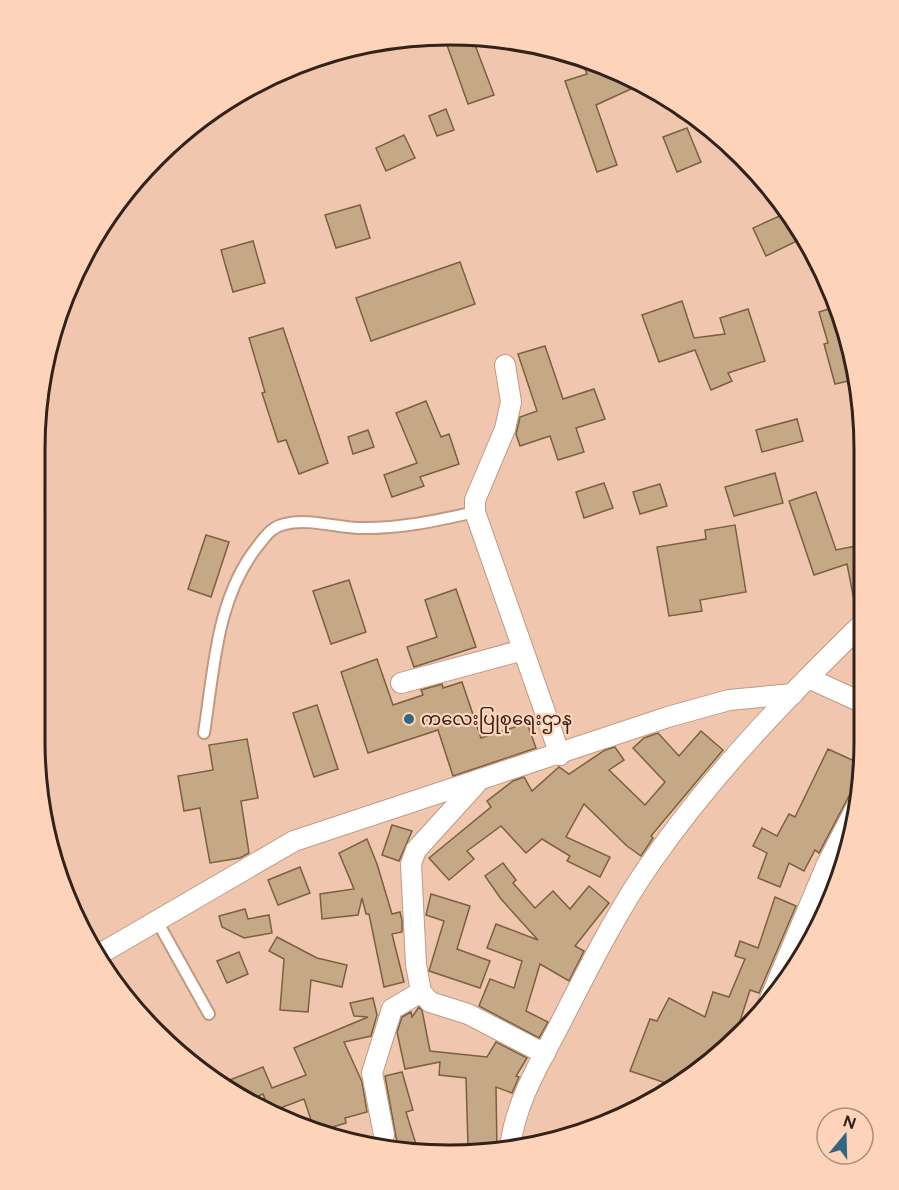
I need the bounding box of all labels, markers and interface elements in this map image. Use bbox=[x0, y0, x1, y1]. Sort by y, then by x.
place label: ကလေးပြုစုရေးဌာန bbox=[421, 707, 572, 734]
marker: ကလေးပြုစုရေးဌာန bbox=[402, 712, 416, 726]
north arrow bbox=[815, 1106, 875, 1166]
text: N bbox=[841, 1111, 859, 1133]

